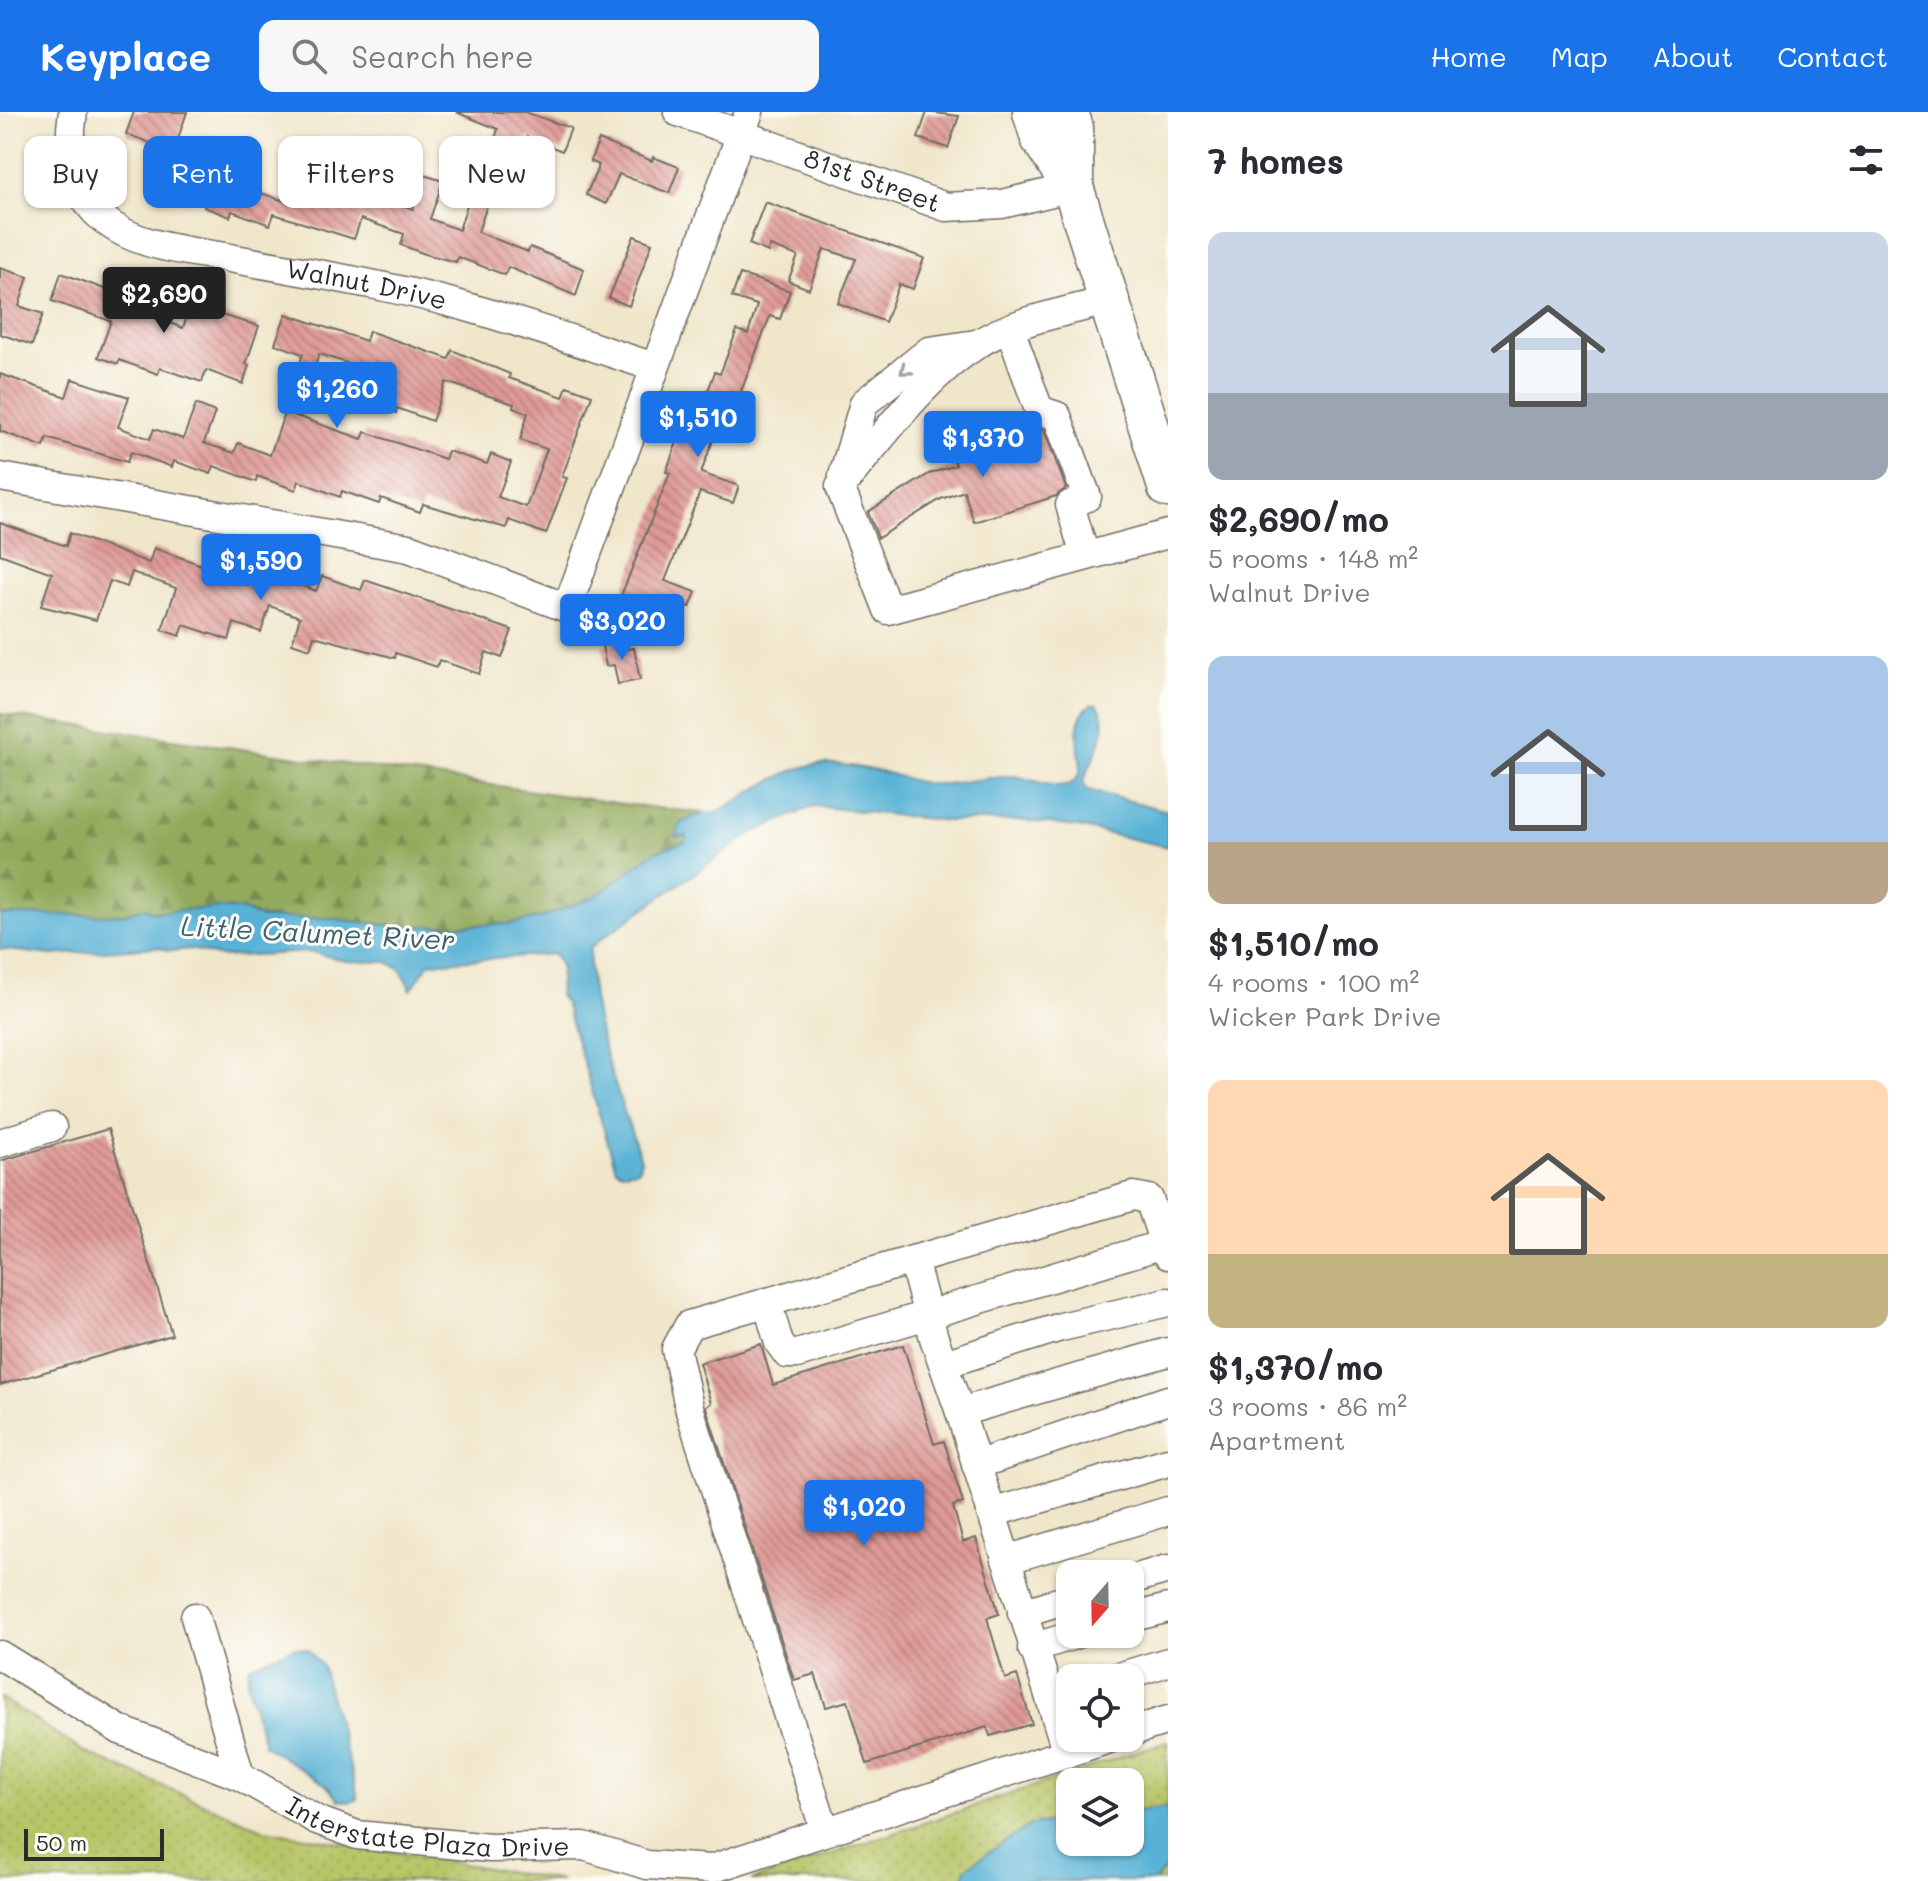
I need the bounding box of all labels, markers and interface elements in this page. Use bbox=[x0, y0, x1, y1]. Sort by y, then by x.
search box bbox=[259, 20, 819, 92]
text: Keyplace bbox=[40, 31, 211, 81]
icon: search bbox=[287, 34, 331, 78]
text: Search here bbox=[351, 36, 534, 76]
text: Home bbox=[1431, 38, 1507, 74]
text: Map bbox=[1551, 38, 1608, 74]
text: About bbox=[1652, 38, 1733, 74]
text: Contact bbox=[1777, 38, 1888, 74]
chip: Buy bbox=[24, 136, 127, 208]
chip: Rent bbox=[143, 136, 262, 208]
chip: Filters bbox=[278, 136, 423, 208]
chip: New bbox=[439, 136, 555, 208]
text: 7 homes bbox=[1208, 138, 1344, 183]
icon: filters bbox=[1844, 138, 1888, 182]
street label: 81st Street bbox=[800, 140, 945, 220]
street label: Walnut Drive bbox=[284, 251, 451, 317]
pin: $2,690 bbox=[99, 267, 229, 335]
text: $2,690 bbox=[121, 276, 207, 310]
icon: home bbox=[1476, 284, 1620, 428]
one-way arrow bbox=[900, 360, 915, 375]
pin: $1,260 bbox=[272, 362, 402, 430]
text: $1,260 bbox=[296, 371, 378, 405]
pin: $1,510 bbox=[633, 391, 763, 459]
text: $1,510 bbox=[659, 400, 738, 434]
pin: $1,370 bbox=[918, 411, 1048, 479]
text: $1,370 bbox=[942, 420, 1024, 454]
text: $2,690/mo bbox=[1208, 496, 1389, 541]
pin: $1,590 bbox=[196, 534, 326, 602]
text: 5 rooms · 148 m² bbox=[1208, 541, 1418, 575]
text: $1,590 bbox=[219, 543, 303, 577]
text: Walnut Drive bbox=[1208, 575, 1371, 609]
pin: $3,020 bbox=[557, 594, 687, 662]
text: $3,020 bbox=[578, 603, 666, 637]
icon: home bbox=[1476, 708, 1620, 852]
water label: Little Calumet River bbox=[180, 907, 456, 957]
text: $1,510/mo bbox=[1208, 920, 1379, 965]
text: 4 rooms · 100 m² bbox=[1208, 965, 1419, 999]
text: Wicker Park Drive bbox=[1208, 999, 1441, 1033]
icon: home bbox=[1476, 1132, 1620, 1276]
text: $1,370/mo bbox=[1208, 1344, 1383, 1389]
text: 3 rooms · 86 m² bbox=[1208, 1389, 1407, 1423]
text: Apartment bbox=[1208, 1423, 1345, 1457]
pin: $1,020 bbox=[799, 1480, 929, 1548]
text: $1,020 bbox=[822, 1489, 906, 1523]
north arrow bbox=[1056, 1560, 1144, 1648]
map controls bbox=[1056, 1560, 1144, 1856]
button: locate bbox=[1056, 1664, 1144, 1752]
button: layers bbox=[1056, 1768, 1144, 1856]
street label: Interstate Plaza Drive bbox=[280, 1788, 570, 1864]
scale bar bbox=[24, 1825, 164, 1861]
text: 50 m bbox=[36, 1828, 87, 1857]

